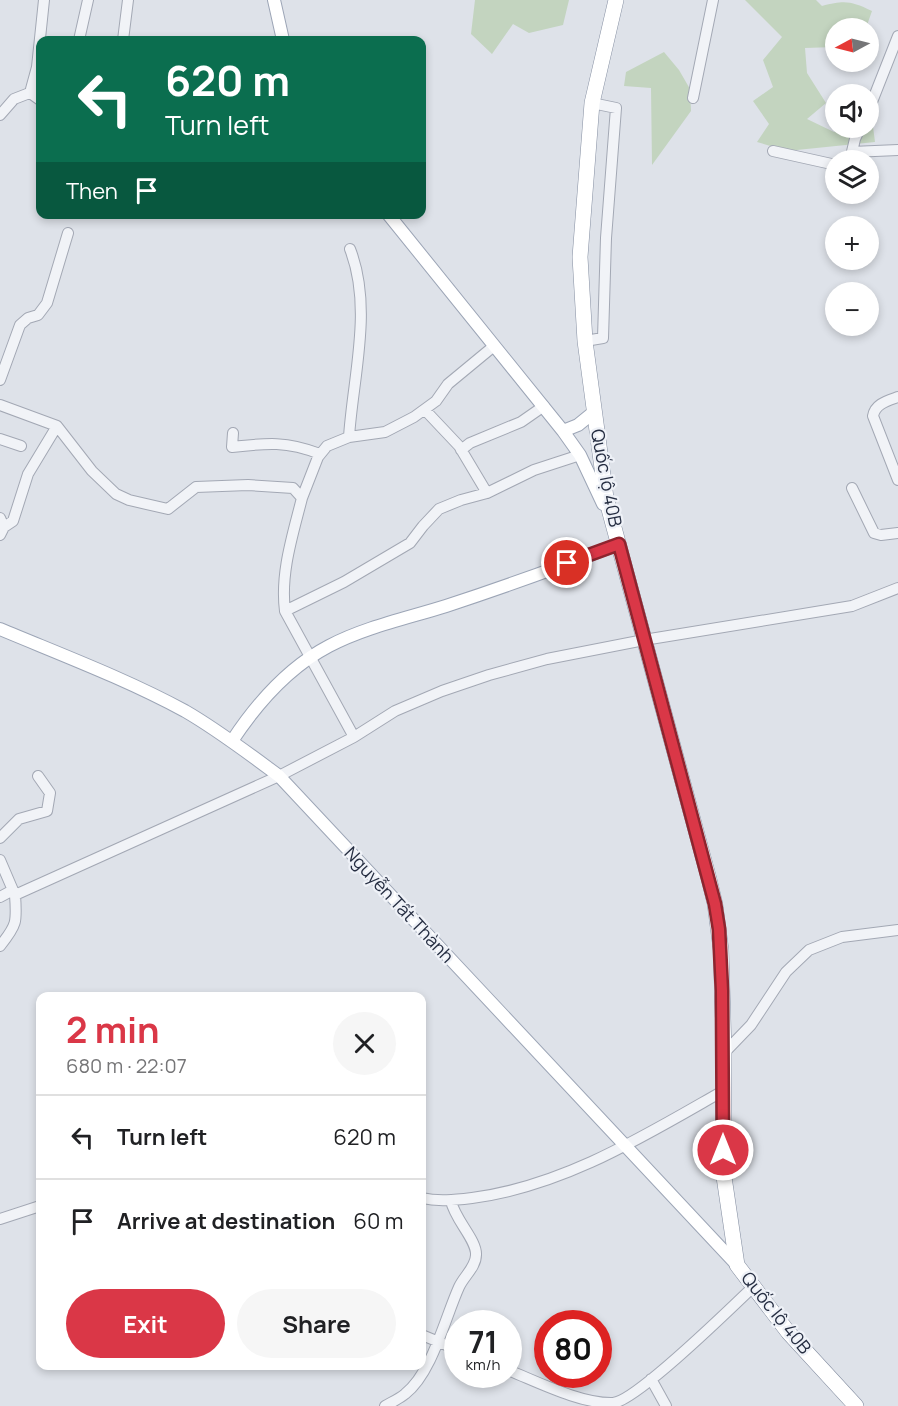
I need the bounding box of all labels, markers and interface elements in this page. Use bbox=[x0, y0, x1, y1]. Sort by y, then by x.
north arrow bbox=[825, 18, 879, 72]
map controls bbox=[825, 18, 879, 336]
text: 620 m bbox=[165, 51, 290, 109]
icon: left bbox=[66, 60, 144, 138]
button: sound bbox=[825, 84, 879, 138]
text: Turn left bbox=[165, 106, 269, 143]
button: layers bbox=[825, 150, 879, 204]
icon: arrive bbox=[130, 174, 163, 207]
text: Then bbox=[66, 176, 118, 206]
button: + bbox=[825, 216, 879, 270]
button: − bbox=[825, 282, 879, 336]
street label: Quốc lộ 40B bbox=[586, 427, 628, 529]
pin bbox=[541, 537, 592, 588]
icon: arrive bbox=[550, 546, 583, 579]
street label: Nguyễn Tất Thành bbox=[340, 841, 460, 968]
text: 2 min bbox=[66, 1005, 160, 1054]
button: close bbox=[333, 1012, 396, 1075]
text: 680 m · 22:07 bbox=[66, 1052, 187, 1079]
position arrow bbox=[691, 1118, 755, 1182]
icon: left bbox=[66, 1121, 99, 1154]
text: Turn left bbox=[117, 1122, 207, 1152]
text: 620 m bbox=[333, 1122, 396, 1152]
icon: arrive bbox=[66, 1205, 99, 1238]
text: Arrive at destination bbox=[117, 1206, 335, 1236]
text: 60 m bbox=[353, 1206, 404, 1236]
street label: Quốc lộ 40B bbox=[736, 1266, 817, 1358]
button: Exit bbox=[66, 1289, 225, 1358]
button: Share bbox=[237, 1289, 396, 1358]
speed limit sign: 80 bbox=[534, 1310, 612, 1388]
text: 71 bbox=[468, 1321, 498, 1362]
text: km/h bbox=[466, 1354, 500, 1375]

